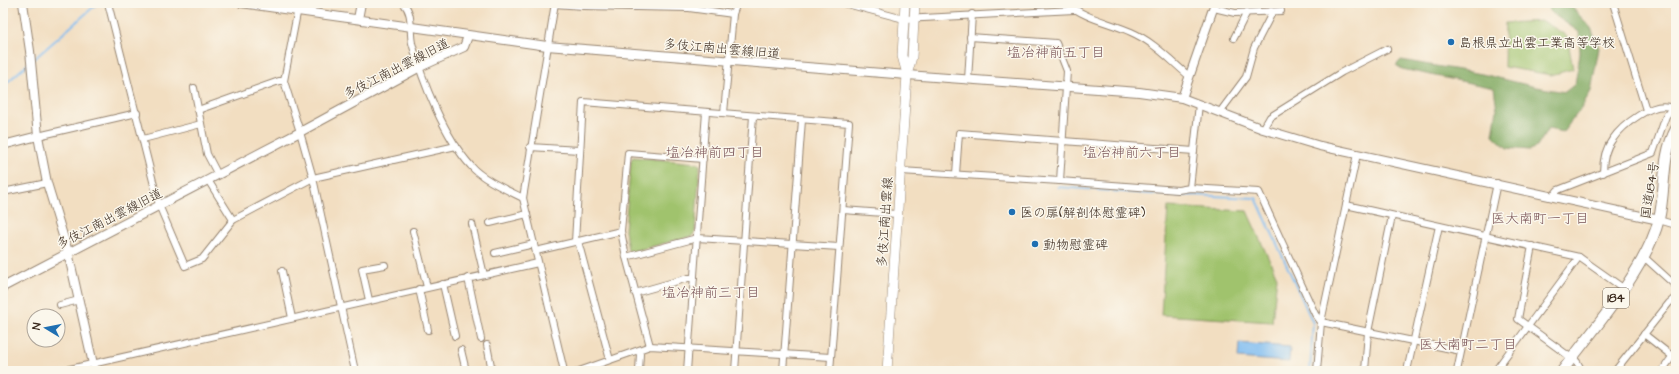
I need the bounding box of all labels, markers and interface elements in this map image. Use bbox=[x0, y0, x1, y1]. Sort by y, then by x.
street label: 多伎江南出雲線旧道 bbox=[340, 34, 453, 103]
place label: 島根県立出雲工業高等学校 bbox=[1459, 34, 1615, 52]
street label: 多伎江南出雲線旧道 bbox=[663, 35, 781, 63]
marker: 島根県立出雲工業高等学校 bbox=[1446, 37, 1456, 47]
district label: 塩冶神前五丁目 bbox=[1007, 43, 1105, 63]
district label: 塩冶神前四丁目 bbox=[666, 143, 764, 163]
district label: 塩冶神前六丁目 bbox=[1083, 143, 1181, 163]
street label: 国道184号 bbox=[1637, 160, 1663, 220]
street label: 多伎江南出雲線 bbox=[873, 175, 897, 268]
street label: 多伎江南出雲線旧道 bbox=[53, 184, 166, 253]
place label: 医の扉(解剖体慰霊碑) bbox=[1020, 204, 1146, 222]
marker: 医の扉(解剖体慰霊碑) bbox=[1007, 207, 1017, 217]
district label: 医大南町一丁目 bbox=[1491, 209, 1589, 229]
place label: 動物慰霊碑 bbox=[1043, 236, 1108, 254]
marker: 動物慰霊碑 bbox=[1030, 239, 1040, 249]
district label: 塩冶神前三丁目 bbox=[662, 283, 760, 303]
road number: 184 bbox=[1603, 288, 1629, 308]
north arrow bbox=[26, 308, 66, 348]
text: N bbox=[29, 322, 45, 331]
district label: 医大南町二丁目 bbox=[1419, 335, 1517, 355]

